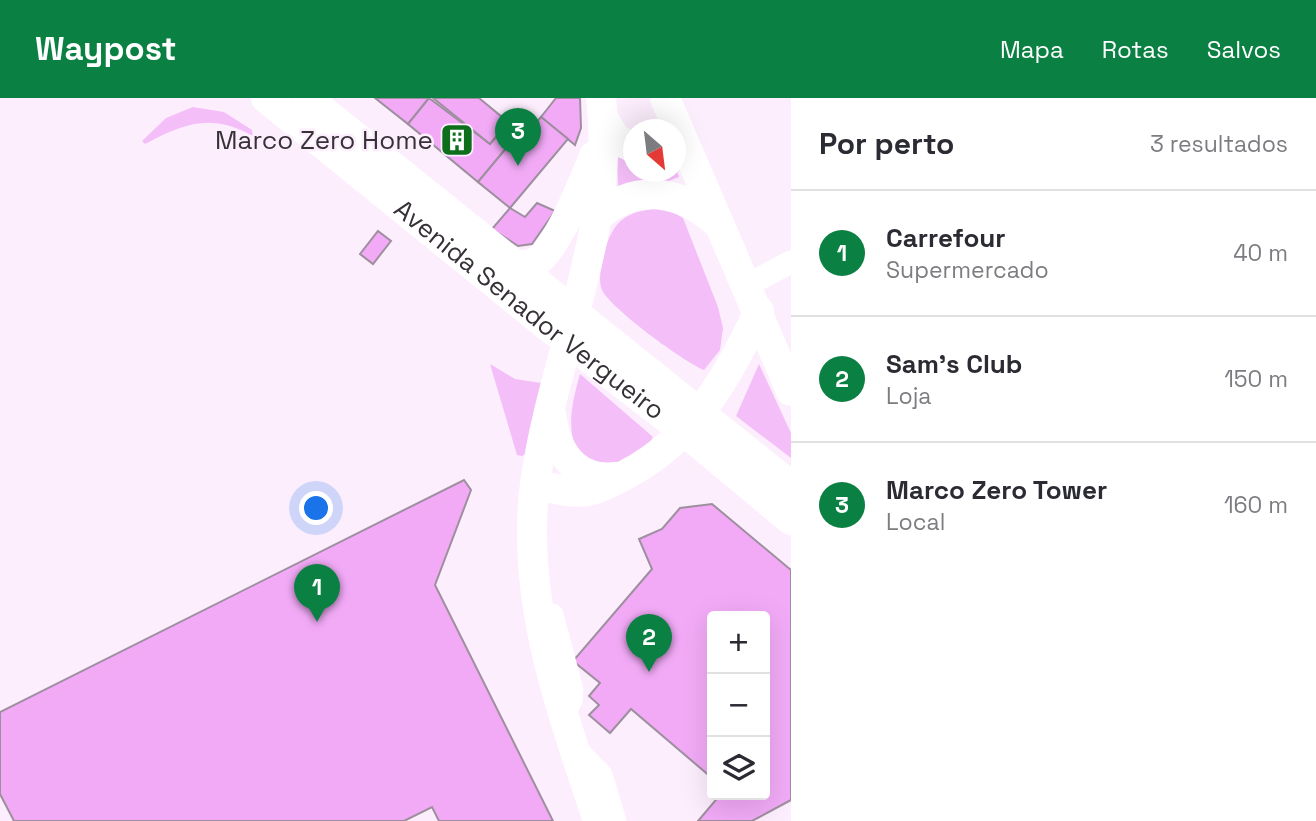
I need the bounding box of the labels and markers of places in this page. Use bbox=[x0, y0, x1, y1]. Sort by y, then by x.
pin: 3 bbox=[495, 108, 541, 166]
building icon: Marco Zero Home bbox=[438, 121, 476, 159]
place label: Marco Zero Home bbox=[215, 123, 433, 157]
pin: 1 bbox=[294, 564, 340, 622]
pin: 2 bbox=[626, 614, 672, 672]

